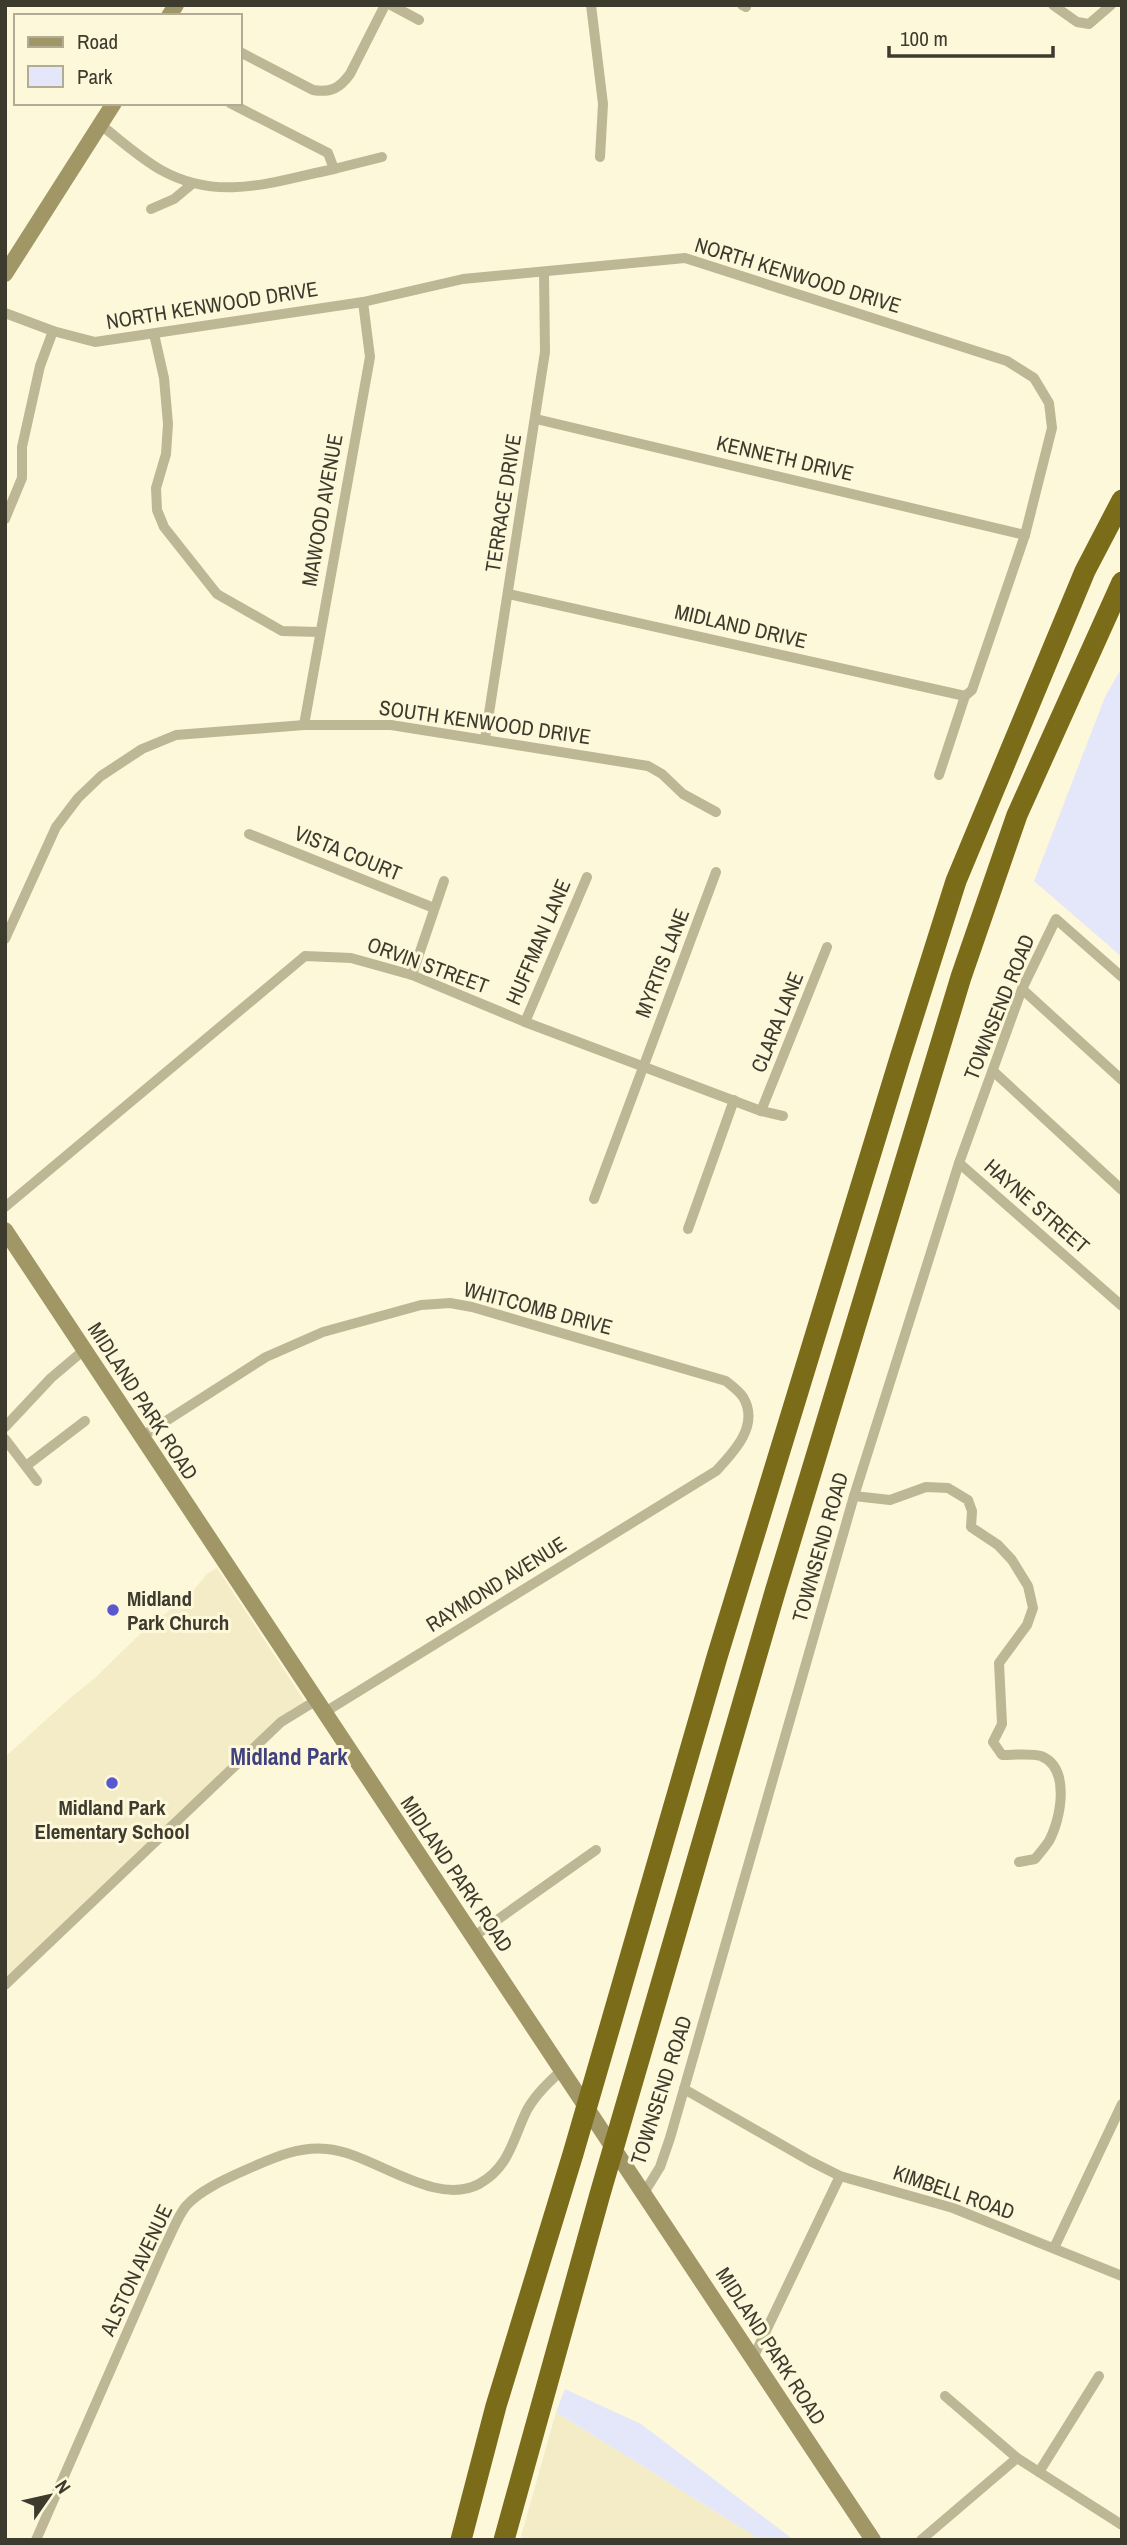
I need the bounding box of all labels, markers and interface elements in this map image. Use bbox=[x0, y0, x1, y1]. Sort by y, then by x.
legend bbox=[14, 14, 242, 105]
scale bar bbox=[889, 14, 1054, 58]
text: 100 m bbox=[900, 24, 948, 53]
text: Road bbox=[77, 27, 118, 56]
text: Park bbox=[77, 62, 113, 91]
street label: NORTH KENWOOD DRIVE bbox=[691, 230, 905, 320]
street label: NORTH KENWOOD DRIVE bbox=[104, 274, 320, 336]
street label: KENNETH DRIVE bbox=[714, 428, 856, 488]
street label: MAWOOD AVENUE bbox=[294, 432, 350, 588]
street label: TERRACE DRIVE bbox=[478, 432, 528, 574]
street label: MIDLAND DRIVE bbox=[672, 597, 810, 655]
street label: SOUTH KENWOOD DRIVE bbox=[377, 693, 593, 751]
street label: VISTA COURT bbox=[290, 818, 406, 888]
street label: HUFFMAN LANE bbox=[498, 875, 578, 1009]
street label: MYRTIS LANE bbox=[628, 904, 696, 1022]
street label: ORVIN STREET bbox=[363, 930, 493, 1001]
street label: TOWNSEND ROAD bbox=[957, 930, 1041, 1084]
street label: CLARA LANE bbox=[744, 967, 810, 1077]
street label: HAYNE STREET bbox=[978, 1152, 1096, 1260]
street label: WHITCOMB DRIVE bbox=[460, 1274, 616, 1342]
street label: MIDLAND PARK ROAD bbox=[81, 1317, 205, 1485]
street label: TOWNSEND ROAD bbox=[785, 1469, 855, 1625]
street label: RAYMOND AVENUE bbox=[420, 1529, 572, 1639]
place label: Midland Park Church bbox=[127, 1584, 229, 1637]
marker: Midland Park Church bbox=[105, 1602, 121, 1618]
district label: Midland Park bbox=[230, 1741, 348, 1772]
marker: Midland Park Elementary School bbox=[104, 1775, 120, 1791]
street label: MIDLAND PARK ROAD bbox=[394, 1790, 520, 1958]
place label: Midland Park Elementary School bbox=[34, 1793, 190, 1846]
street label: TOWNSEND ROAD bbox=[623, 2012, 699, 2168]
street label: KIMBELL ROAD bbox=[889, 2158, 1019, 2226]
street label: ALSTON AVENUE bbox=[92, 2200, 179, 2341]
street label: MIDLAND PARK ROAD bbox=[709, 2262, 833, 2430]
north arrow bbox=[14, 2461, 84, 2531]
text: N bbox=[49, 2475, 77, 2498]

